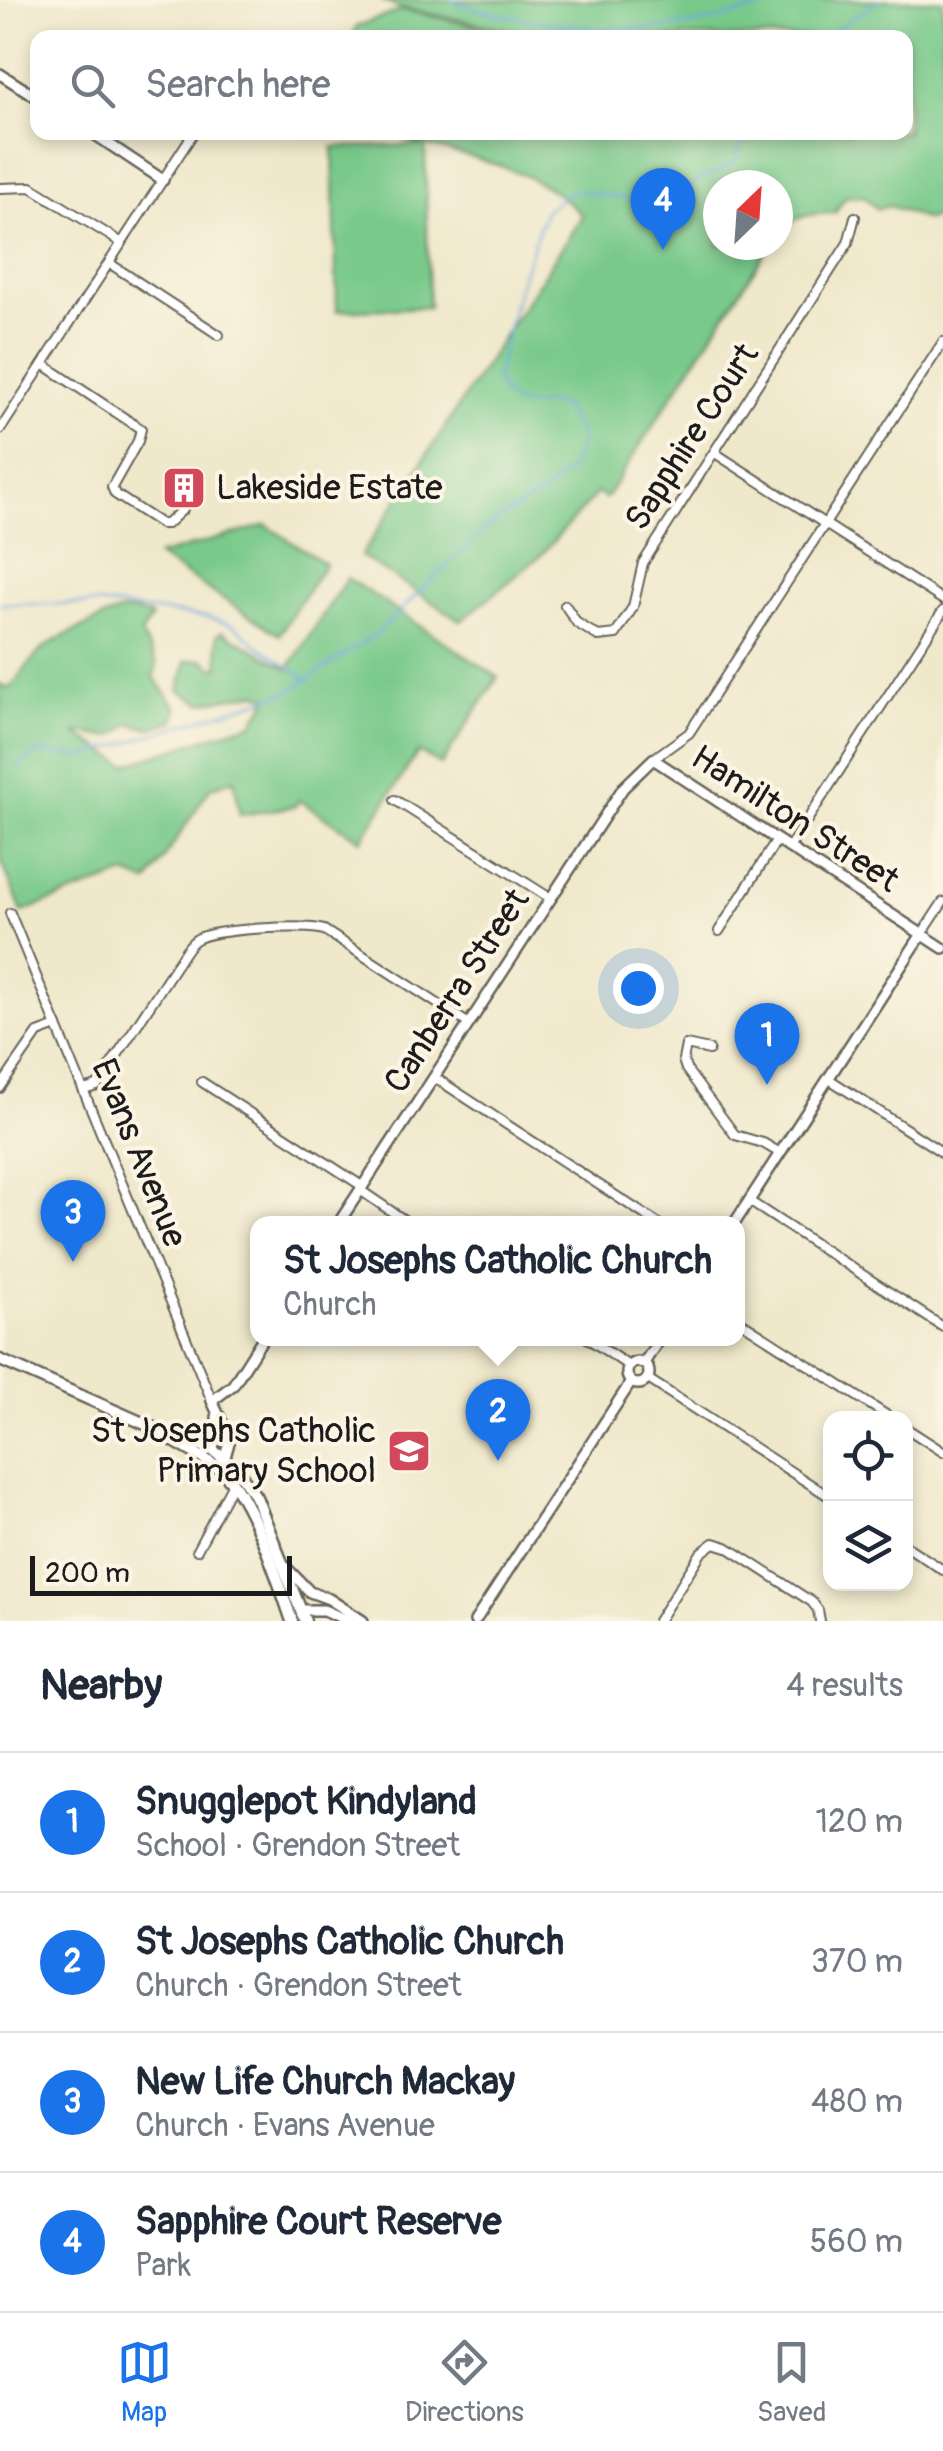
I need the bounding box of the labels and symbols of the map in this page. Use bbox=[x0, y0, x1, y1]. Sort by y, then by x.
pin: 4 bbox=[630, 168, 696, 250]
north arrow bbox=[703, 170, 793, 260]
street label: Sapphire Court bbox=[615, 335, 769, 539]
building icon: Lakeside Estate bbox=[161, 465, 207, 511]
place label: Lakeside Estate bbox=[216, 466, 443, 510]
street label: Hamilton Street bbox=[683, 735, 908, 903]
street label: Canberra Street bbox=[375, 880, 540, 1101]
your location bbox=[613, 963, 664, 1014]
pin: 1 bbox=[734, 1002, 800, 1085]
street label: Evans Avenue bbox=[81, 1052, 197, 1254]
pin: 3 bbox=[40, 1180, 106, 1262]
pin: 2 bbox=[466, 1378, 530, 1461]
place label: St Josephs Catholic Primary School bbox=[91, 1409, 376, 1493]
school or university icon: St Josephs Catholic Primary School bbox=[386, 1428, 432, 1474]
scale bar bbox=[30, 1551, 292, 1596]

